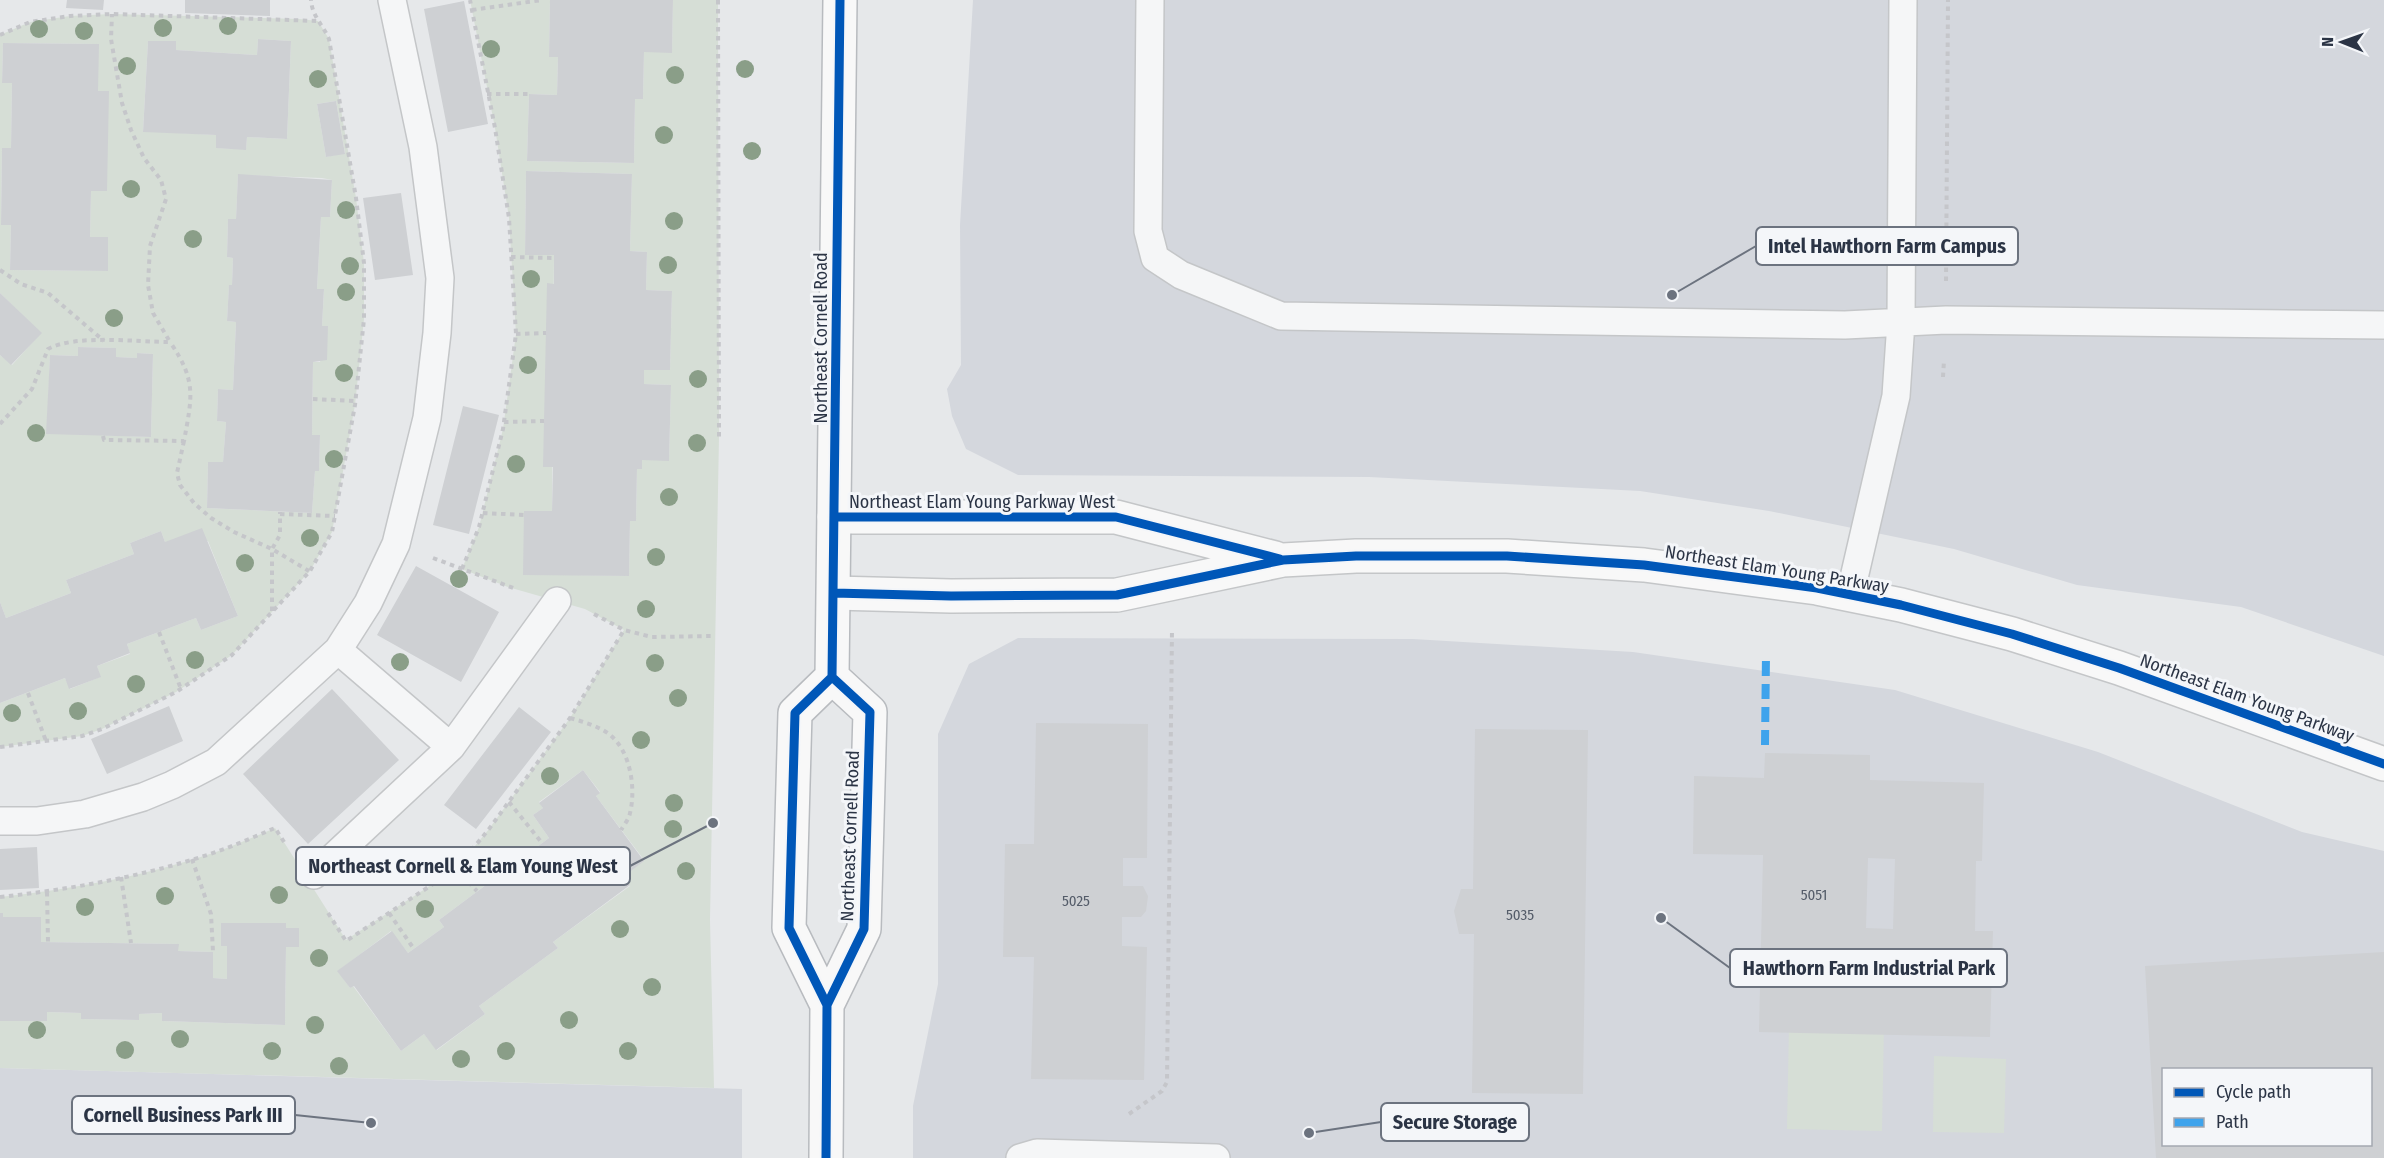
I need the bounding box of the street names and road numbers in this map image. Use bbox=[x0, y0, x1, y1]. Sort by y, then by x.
street label: Northeast Cornell Road bbox=[810, 252, 832, 424]
street label: Northeast Elam Young Parkway West bbox=[849, 491, 1115, 513]
street label: Northeast Elam Young Parkway bbox=[1664, 540, 1890, 598]
street label: Northeast Elam Young Parkway bbox=[2137, 649, 2357, 747]
street label: Northeast Cornell Road bbox=[836, 750, 864, 922]

